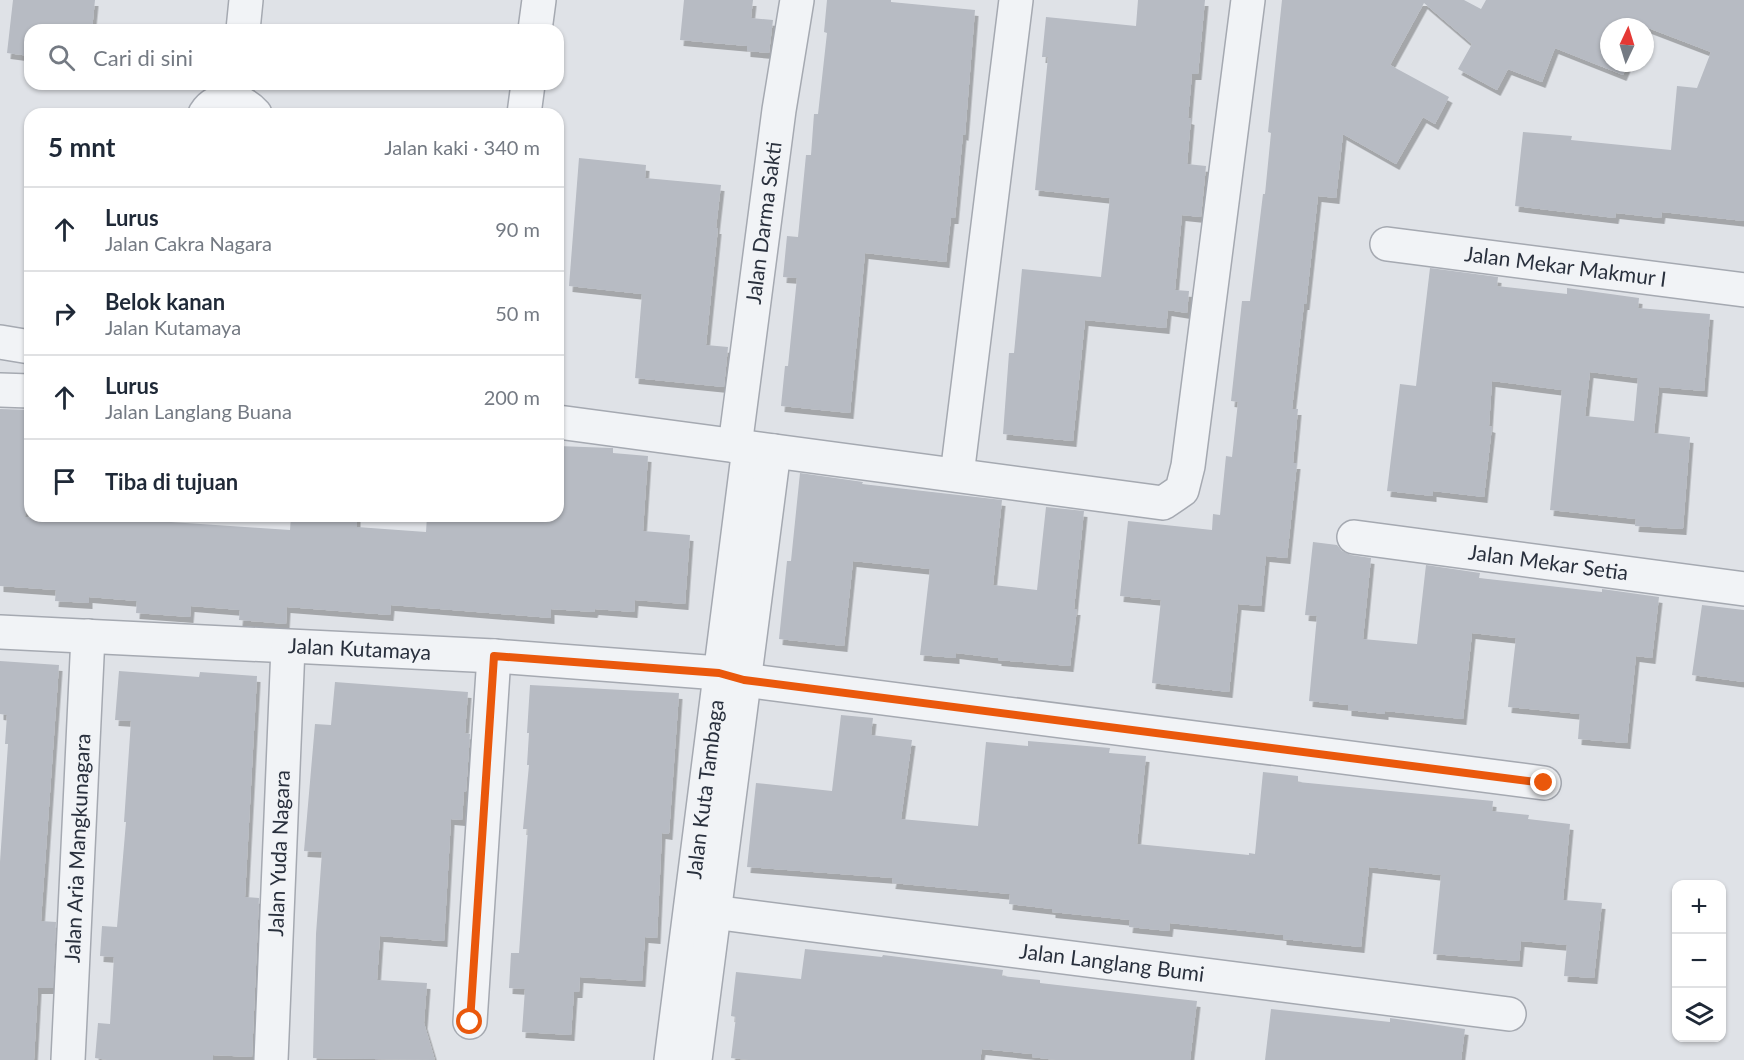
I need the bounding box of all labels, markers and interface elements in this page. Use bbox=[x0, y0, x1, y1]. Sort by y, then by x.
north arrow bbox=[1600, 18, 1654, 72]
search box bbox=[24, 24, 564, 90]
icon: search bbox=[45, 41, 78, 74]
text: Cari di sini bbox=[93, 44, 193, 71]
text: 5 mnt bbox=[48, 131, 115, 163]
text: Jalan kaki · 340 m bbox=[384, 135, 540, 159]
street label: Jalan Darma Sakti bbox=[740, 140, 786, 305]
text: Lurus bbox=[105, 204, 159, 231]
icon: ahead bbox=[48, 213, 81, 246]
text: 90 m bbox=[495, 217, 540, 241]
text: Jalan Cakra Nagara bbox=[105, 231, 272, 255]
street label: Jalan Mekar Makmur I bbox=[1463, 240, 1668, 291]
text: Belok kanan bbox=[105, 288, 225, 315]
icon: right bbox=[48, 297, 81, 330]
text: 50 m bbox=[495, 301, 540, 325]
text: Jalan Kutamaya bbox=[105, 315, 241, 339]
text: Lurus bbox=[105, 372, 159, 399]
icon: ahead bbox=[48, 381, 81, 414]
text: 200 m bbox=[484, 385, 540, 409]
text: Jalan Langlang Buana bbox=[105, 399, 292, 423]
icon: arrive bbox=[48, 465, 81, 498]
text: Tiba di tujuan bbox=[105, 468, 238, 495]
street label: Jalan Mekar Setia bbox=[1467, 538, 1630, 584]
street label: Jalan Kutamaya bbox=[288, 632, 432, 664]
street label: Jalan Kuta Tambaga bbox=[680, 698, 728, 880]
street label: Jalan Aria Mangkunagara bbox=[59, 733, 94, 963]
street label: Jalan Yuda Nagara bbox=[262, 769, 294, 937]
route end bbox=[1530, 769, 1556, 795]
map controls bbox=[1672, 880, 1726, 1042]
button: + bbox=[1672, 880, 1726, 934]
button: − bbox=[1672, 934, 1726, 988]
street label: Jalan Langlang Bumi bbox=[1018, 937, 1206, 986]
button: layers bbox=[1672, 988, 1726, 1042]
route start bbox=[456, 1008, 482, 1034]

